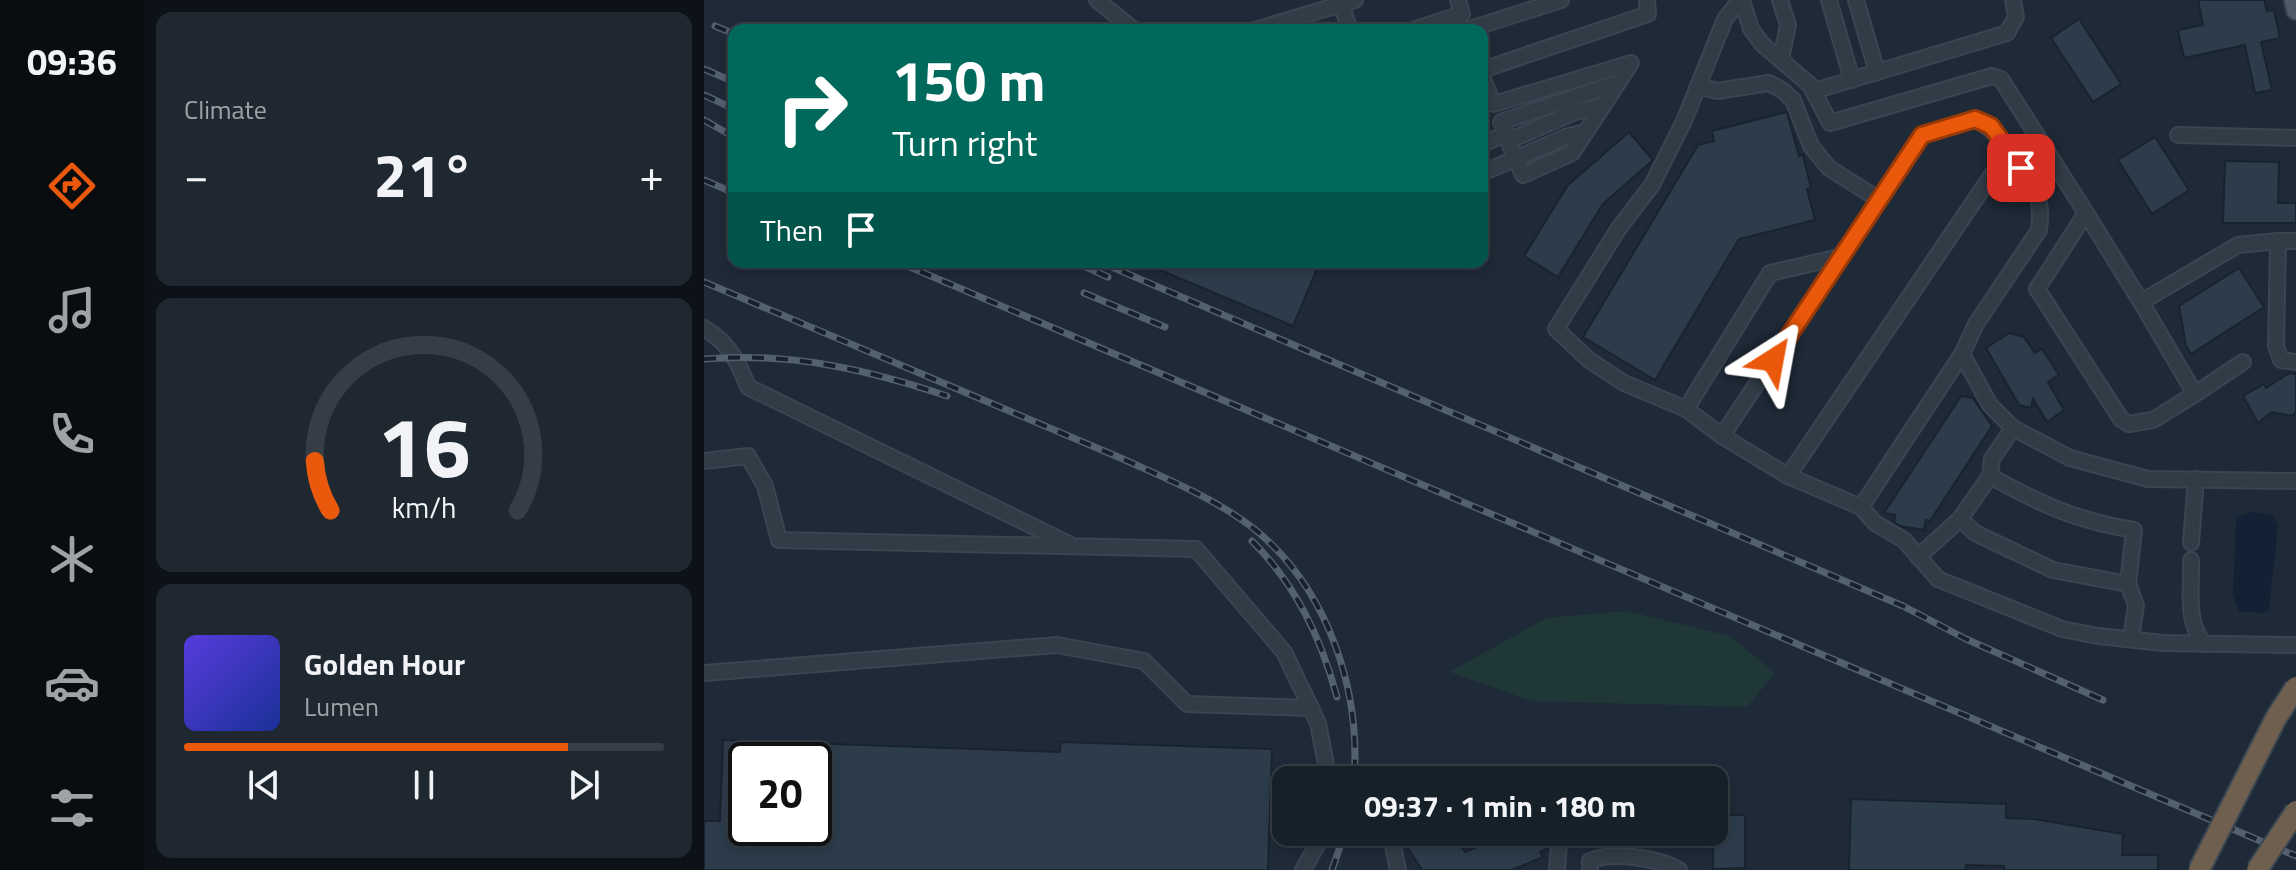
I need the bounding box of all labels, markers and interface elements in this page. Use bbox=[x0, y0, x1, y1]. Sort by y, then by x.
text: 09:36 bbox=[27, 34, 117, 89]
text: 150 m bbox=[892, 38, 1045, 123]
icon: right bbox=[760, 56, 864, 160]
text: Climate bbox=[184, 90, 267, 129]
text: Turn right bbox=[892, 115, 1037, 170]
text: 21° bbox=[374, 129, 474, 220]
pin bbox=[1987, 134, 2055, 202]
text: − bbox=[184, 141, 209, 208]
text: + bbox=[639, 141, 664, 208]
icon: arrive bbox=[1999, 146, 2043, 190]
icon: directions bbox=[44, 158, 100, 214]
text: Then bbox=[760, 207, 823, 253]
icon: arrive bbox=[839, 208, 883, 252]
icon: music bbox=[44, 282, 100, 338]
position arrow bbox=[1731, 318, 1815, 402]
text: 16 bbox=[377, 383, 471, 509]
icon: phone bbox=[44, 406, 100, 462]
text: km/h bbox=[392, 486, 456, 529]
icon: climate bbox=[44, 531, 100, 587]
text: Golden Hour bbox=[304, 641, 465, 687]
icon: car bbox=[44, 655, 100, 711]
text: Lumen bbox=[304, 687, 379, 726]
speed limit sign: 20 bbox=[728, 742, 832, 846]
icon: previous bbox=[242, 763, 286, 807]
icon: pause bbox=[402, 763, 446, 807]
icon: next bbox=[562, 763, 606, 807]
icon: filters bbox=[44, 780, 100, 836]
text: 09:37 · 1 min · 180 m bbox=[1364, 783, 1636, 829]

